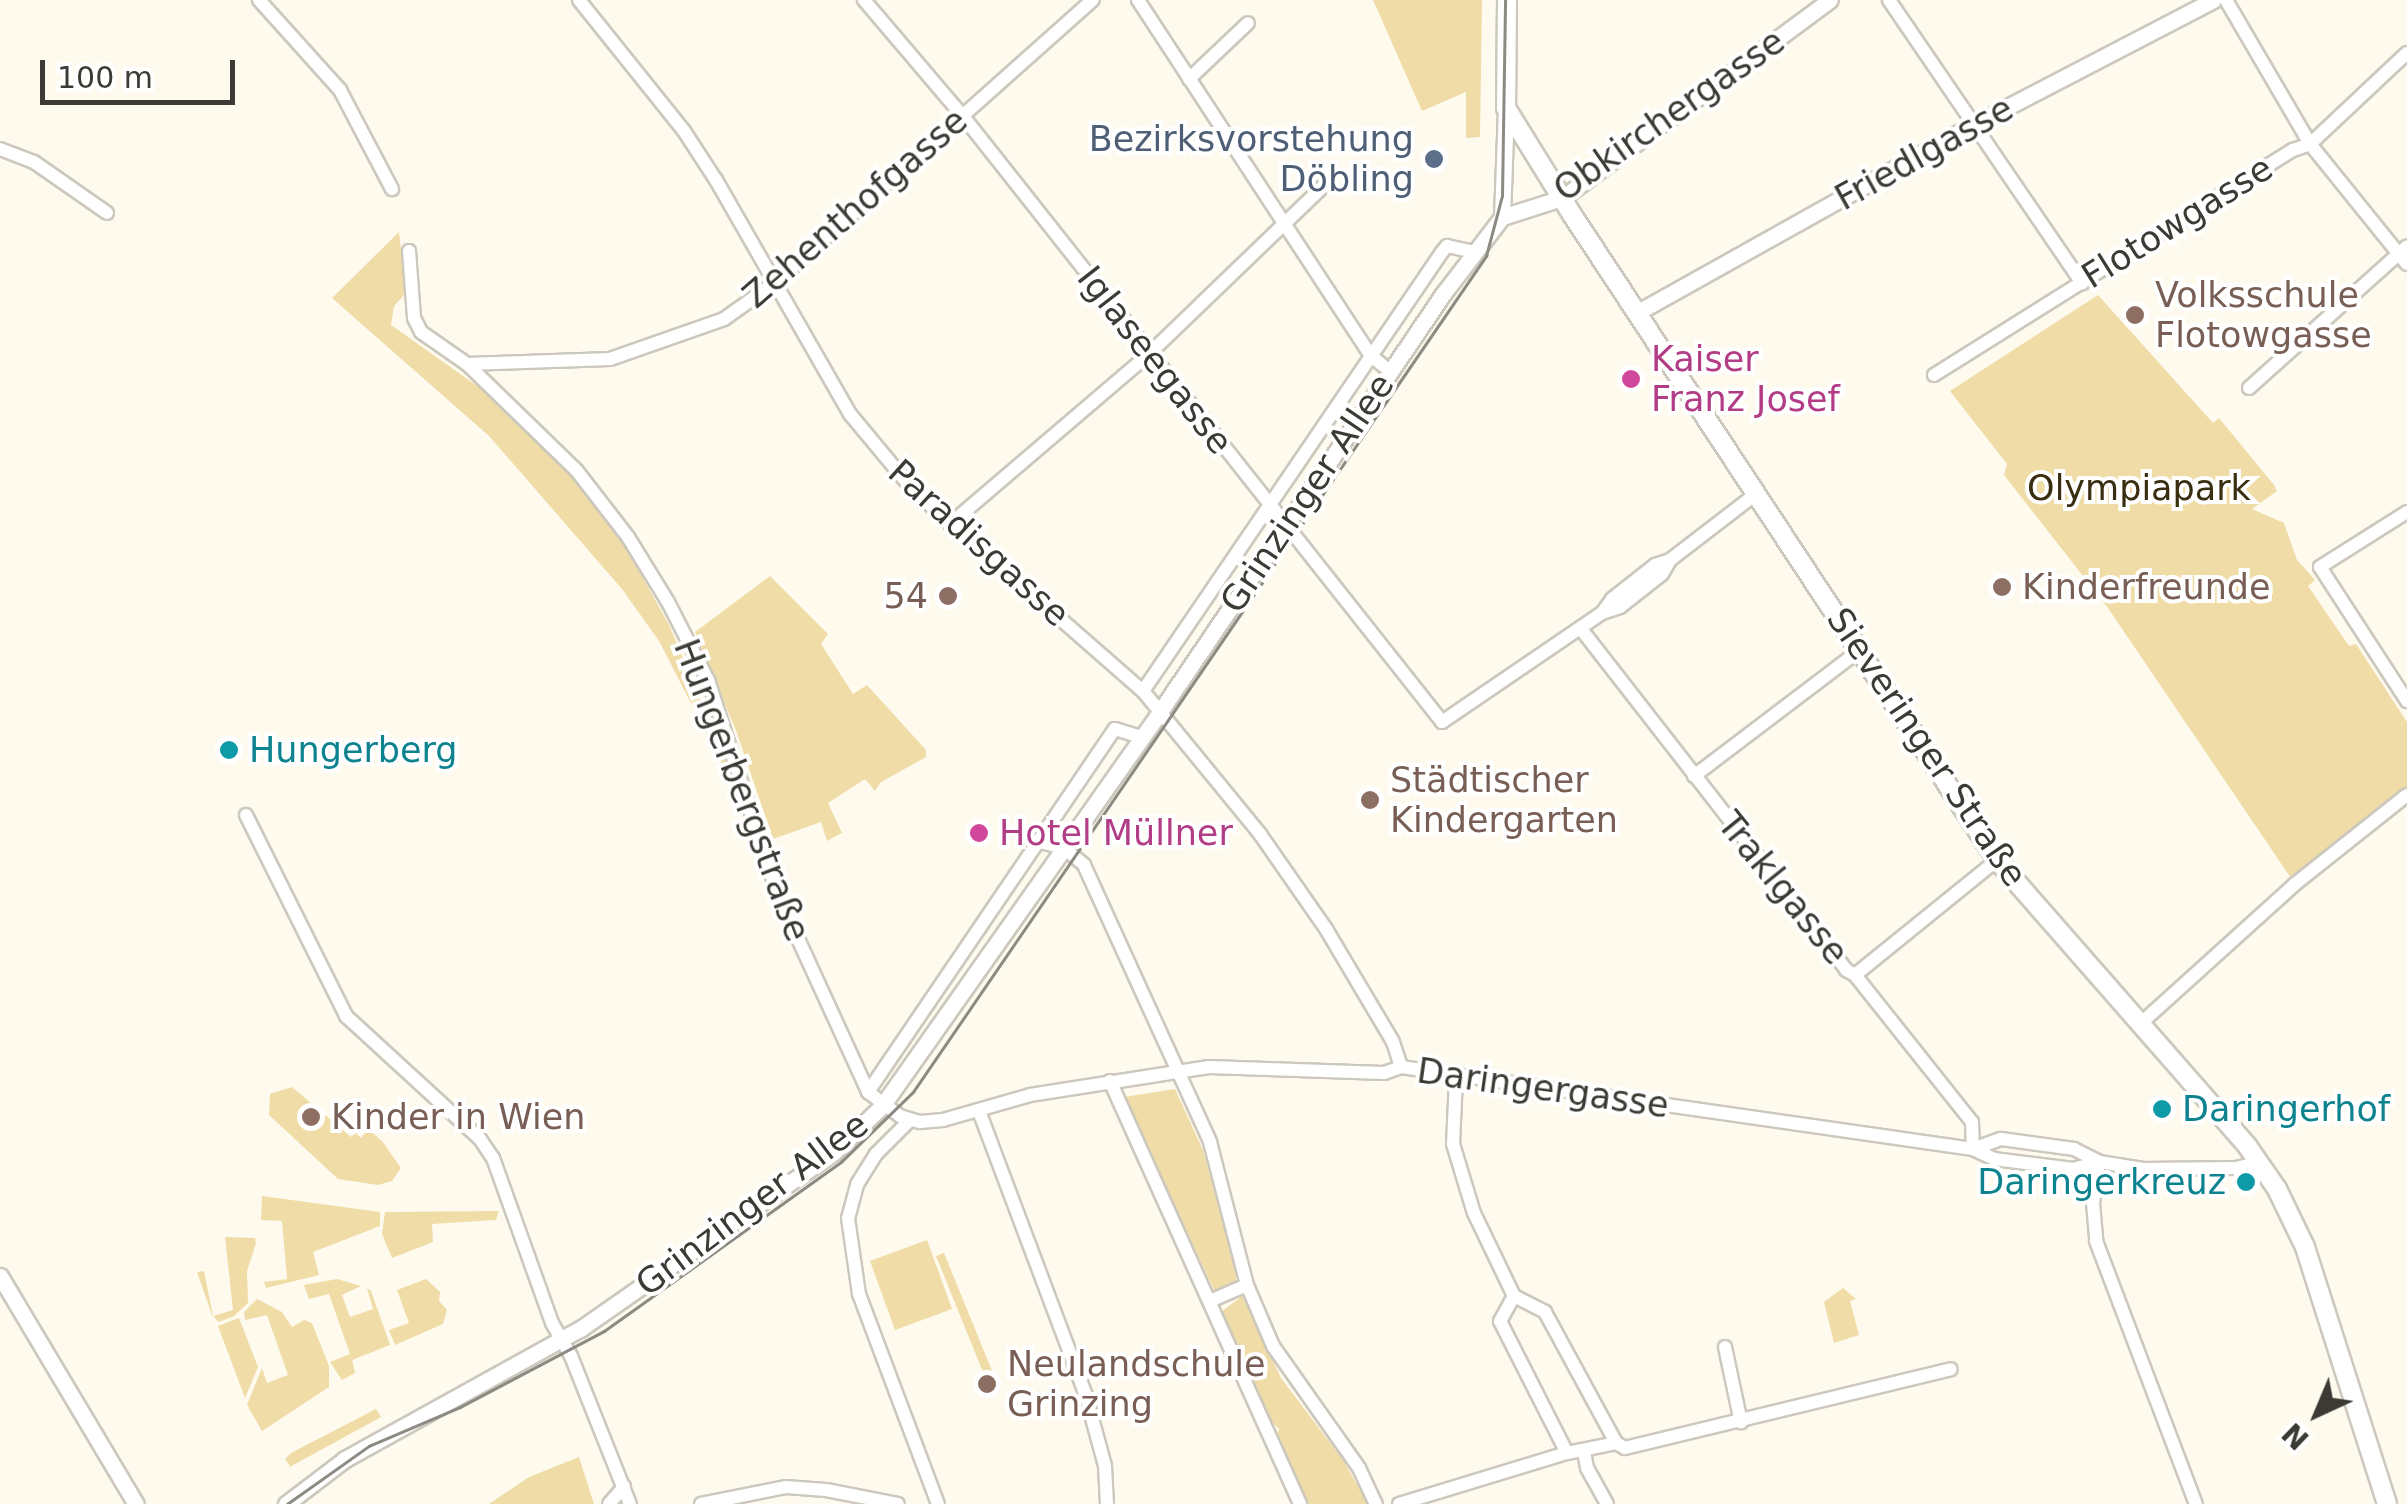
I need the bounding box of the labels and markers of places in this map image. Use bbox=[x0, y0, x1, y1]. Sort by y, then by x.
place label: Bezirksvorstehung Döbling bbox=[1089, 118, 1414, 200]
marker: Bezirksvorstehung Döbling bbox=[1423, 148, 1445, 170]
place label: Volksschule Flotowgasse bbox=[2155, 274, 2372, 356]
marker: Volksschule Flotowgasse bbox=[2124, 304, 2146, 326]
place label: Kaiser Franz Josef bbox=[1651, 338, 1840, 420]
marker: Kaiser Franz Josef bbox=[1620, 368, 1642, 390]
place label: Kinderfreunde bbox=[2022, 566, 2271, 608]
place label: 54 bbox=[883, 575, 928, 617]
marker: Kinderfreunde bbox=[1991, 576, 2013, 598]
marker: 54 bbox=[937, 585, 959, 607]
place label: Hungerberg bbox=[249, 729, 458, 771]
marker: Hungerberg bbox=[218, 739, 240, 761]
place label: Städtischer Kindergarten bbox=[1390, 759, 1618, 841]
marker: Städtischer Kindergarten bbox=[1359, 789, 1381, 811]
place label: Hotel Müllner bbox=[999, 812, 1233, 854]
marker: Hotel Müllner bbox=[968, 822, 990, 844]
place label: Daringerhof bbox=[2182, 1088, 2390, 1130]
place label: Kinder in Wien bbox=[331, 1096, 585, 1138]
marker: Daringerhof bbox=[2151, 1098, 2173, 1120]
marker: Kinder in Wien bbox=[300, 1106, 322, 1128]
place label: Daringerkreuz bbox=[1977, 1161, 2226, 1203]
marker: Daringerkreuz bbox=[2235, 1171, 2257, 1193]
place label: Neulandschule Grinzing bbox=[1007, 1343, 1266, 1425]
marker: Neulandschule Grinzing bbox=[976, 1373, 998, 1395]

